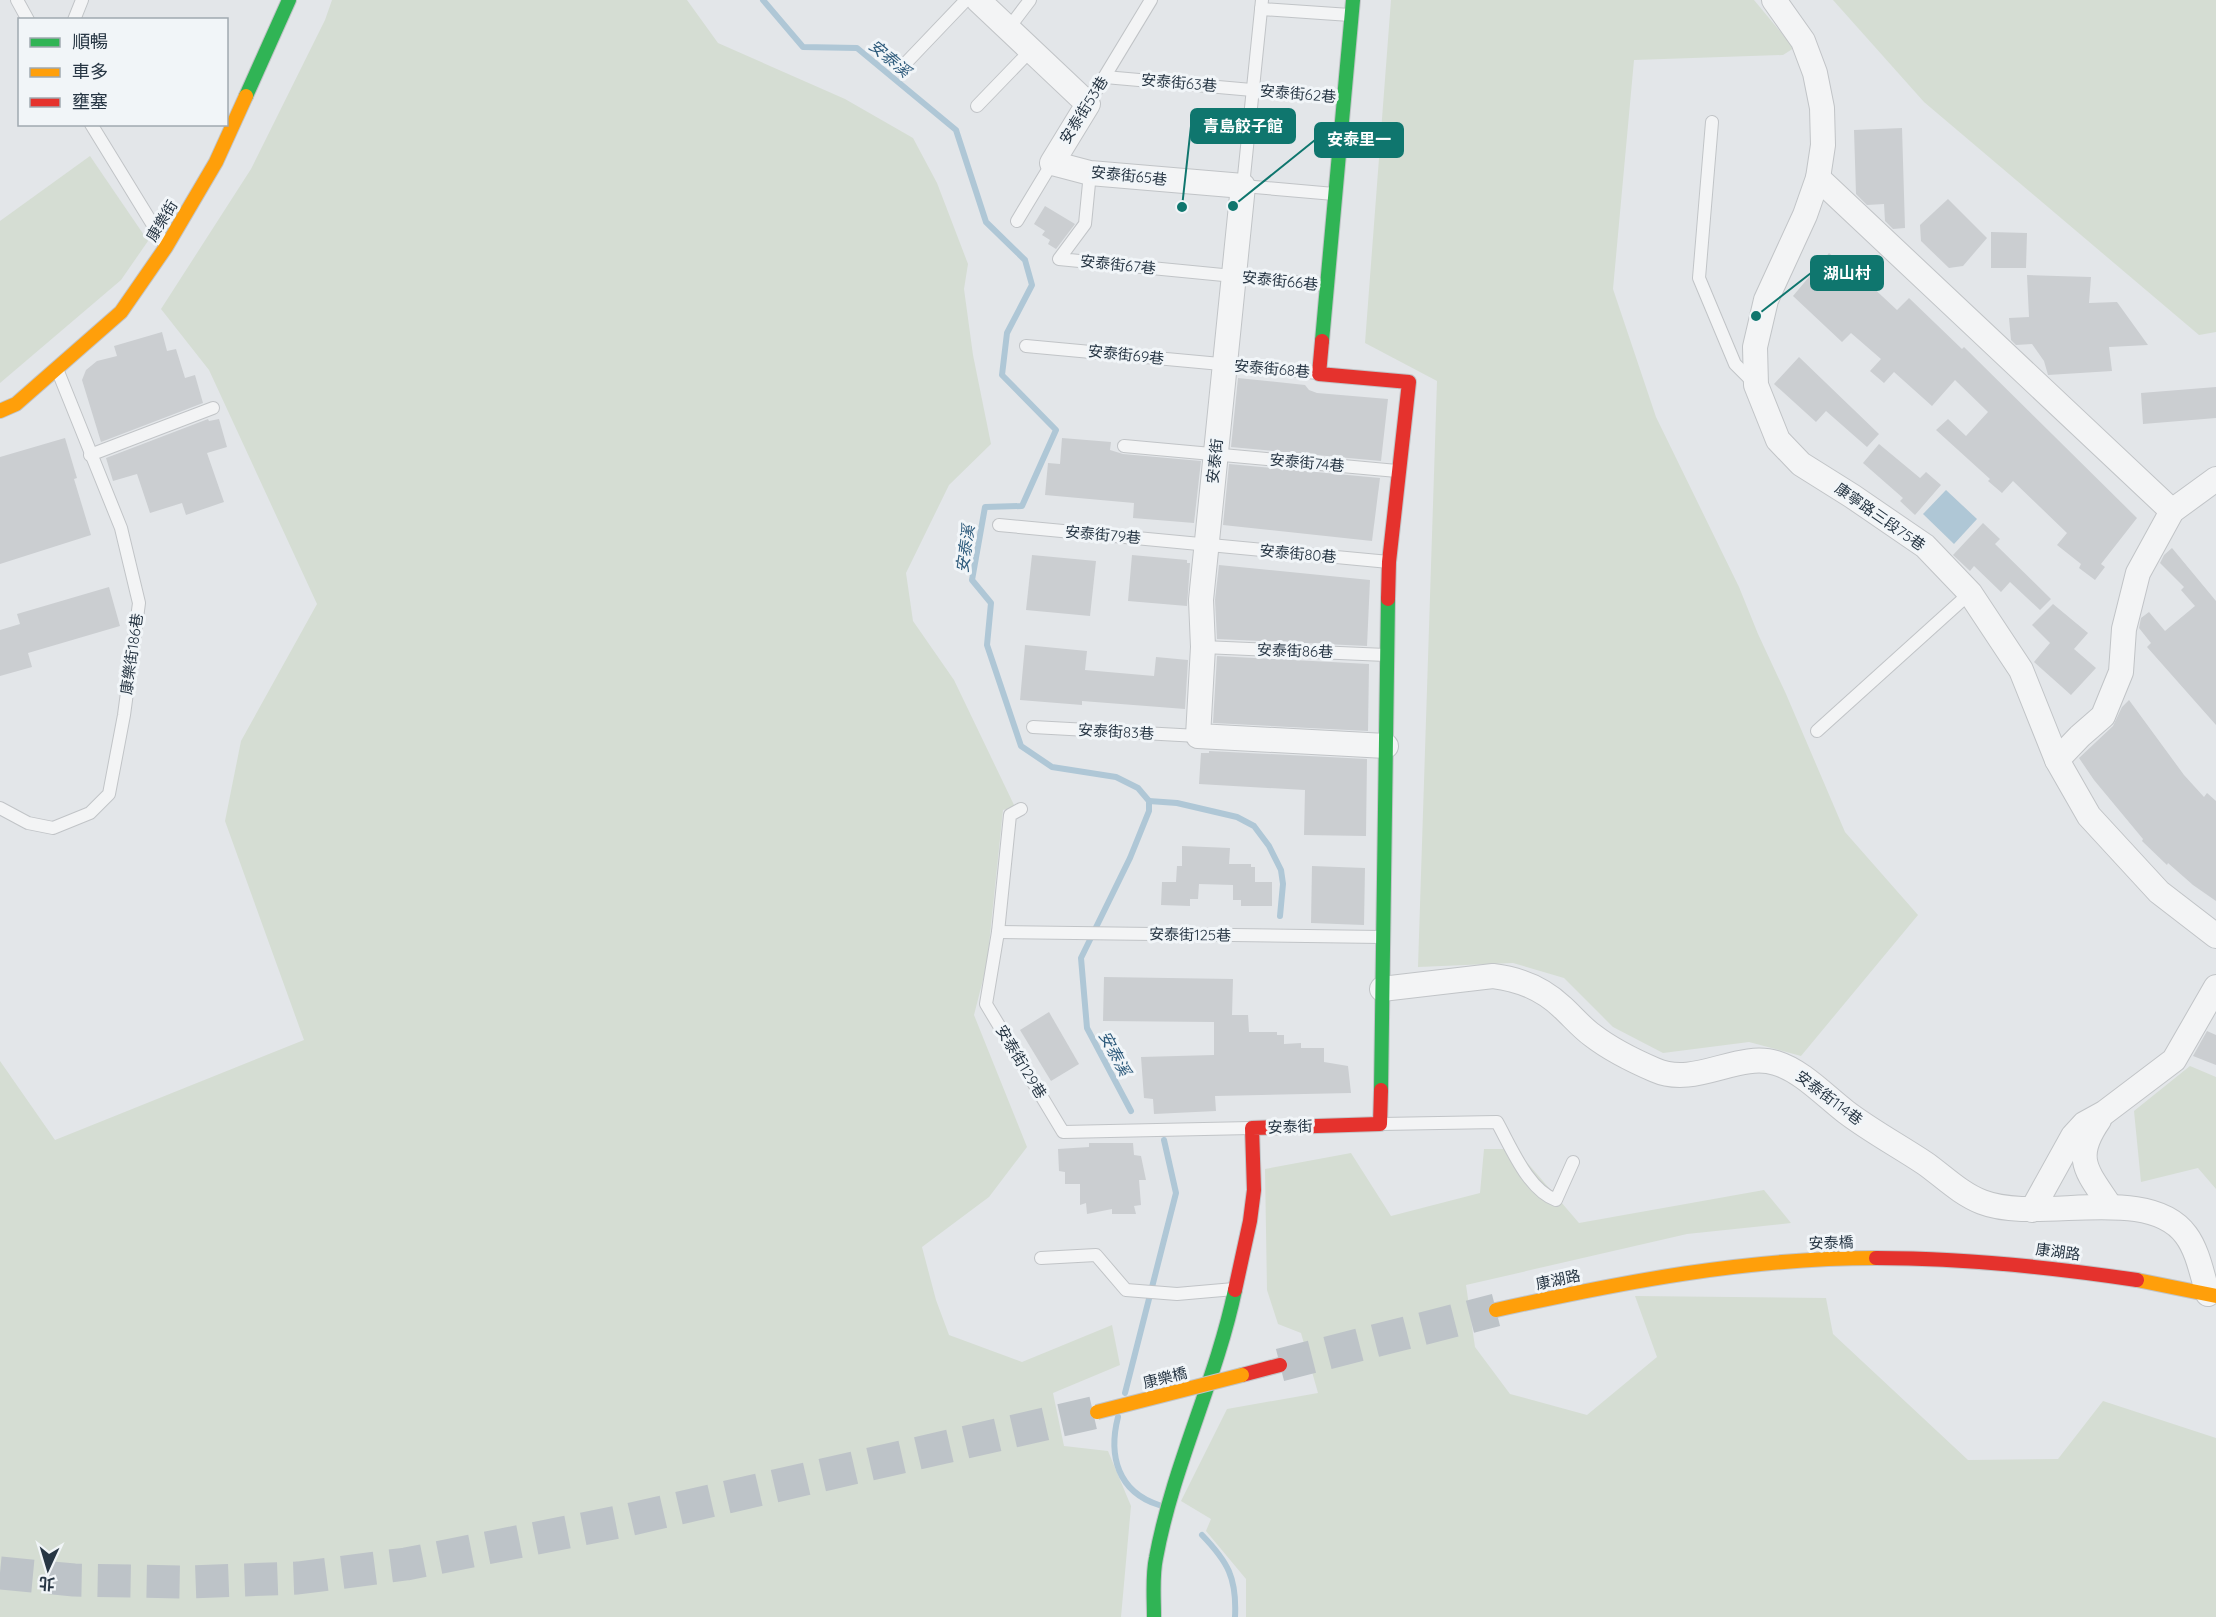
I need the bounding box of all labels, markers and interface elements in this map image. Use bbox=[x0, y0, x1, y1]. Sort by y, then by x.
legend bbox=[18, 18, 228, 126]
text: 順暢 bbox=[72, 30, 108, 53]
water label: 安泰溪 bbox=[865, 35, 916, 82]
text: 車多 bbox=[72, 60, 108, 83]
street label: 安泰街63巷 bbox=[1140, 70, 1218, 95]
street label: 安泰街53巷 bbox=[1055, 72, 1112, 147]
street label: 安泰街62巷 bbox=[1259, 81, 1337, 106]
text: 壅塞 bbox=[72, 90, 108, 113]
callout: 青島餃子館 bbox=[1191, 109, 1295, 143]
text: 青島餃子館 bbox=[1203, 116, 1283, 136]
callout: 安泰里一 bbox=[1315, 123, 1403, 157]
text: 安泰里一 bbox=[1327, 129, 1391, 149]
street label: 安泰街65巷 bbox=[1090, 162, 1168, 189]
street label: 康樂街 bbox=[142, 197, 181, 245]
street label: 安泰街67巷 bbox=[1079, 251, 1157, 278]
callout: 湖山村 bbox=[1811, 256, 1883, 290]
text: 湖山村 bbox=[1823, 263, 1871, 283]
street label: 安泰街66巷 bbox=[1241, 267, 1319, 294]
street label: 安泰街69巷 bbox=[1087, 341, 1165, 368]
street label: 安泰街68巷 bbox=[1233, 356, 1311, 381]
street label: 安泰街 bbox=[1203, 438, 1226, 484]
street label: 安泰街74巷 bbox=[1269, 450, 1345, 475]
street label: 康寧路三段75巷 bbox=[1831, 478, 1929, 555]
water label: 安泰溪 bbox=[952, 522, 979, 574]
street label: 安泰街79巷 bbox=[1064, 522, 1142, 547]
street label: 安泰街80巷 bbox=[1259, 541, 1337, 566]
street label: 康樂街186巷 bbox=[116, 612, 147, 696]
street label: 安泰街86巷 bbox=[1257, 640, 1333, 661]
street label: 安泰街83巷 bbox=[1078, 720, 1154, 743]
street label: 安泰街125巷 bbox=[1149, 924, 1231, 945]
street label: 安泰街129巷 bbox=[992, 1022, 1051, 1102]
water label: 安泰溪 bbox=[1095, 1027, 1136, 1081]
street label: 安泰街114巷 bbox=[1792, 1066, 1866, 1129]
street label: 安泰街 bbox=[1267, 1116, 1313, 1137]
street label: 安泰橋 bbox=[1808, 1232, 1854, 1253]
street label: 康湖路 bbox=[2035, 1239, 2082, 1264]
street label: 康湖路 bbox=[1534, 1266, 1582, 1293]
street label: 康樂橋 bbox=[1141, 1363, 1189, 1392]
north arrow bbox=[18, 1539, 78, 1599]
text: 北 bbox=[38, 1573, 56, 1594]

